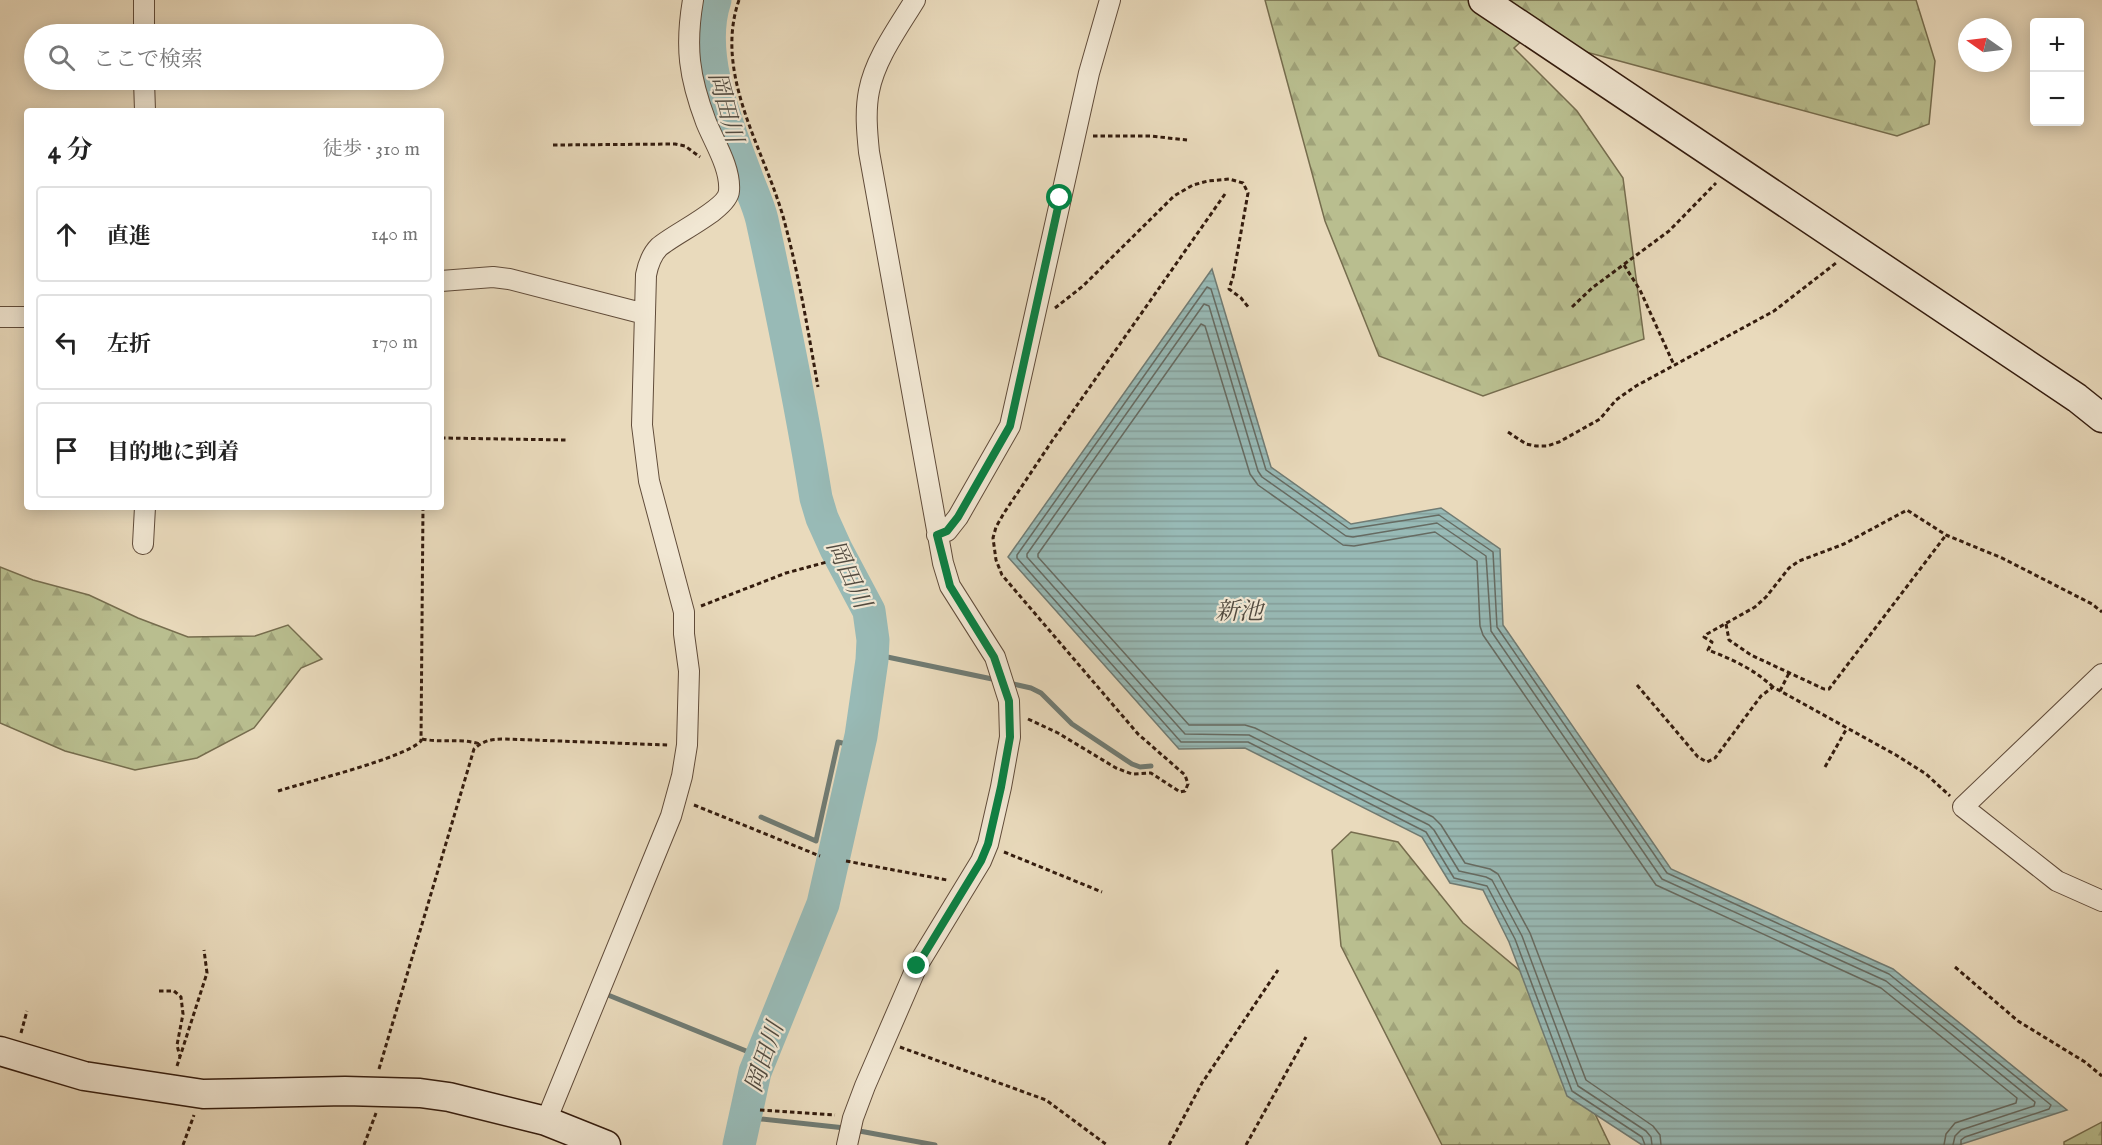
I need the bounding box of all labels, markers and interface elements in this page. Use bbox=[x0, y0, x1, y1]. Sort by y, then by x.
north arrow bbox=[1958, 18, 2012, 72]
map controls bbox=[2030, 18, 2084, 126]
button: + bbox=[2030, 18, 2084, 72]
search box bbox=[24, 24, 444, 90]
icon: search bbox=[45, 41, 78, 74]
text: ここで検索 bbox=[93, 46, 203, 74]
water label: 岡田川 bbox=[700, 69, 750, 149]
button: − bbox=[2030, 72, 2084, 126]
text: 4 分 bbox=[48, 134, 92, 167]
text: 徒歩 · 310 m bbox=[322, 137, 420, 162]
route start bbox=[1046, 184, 1072, 210]
icon: ahead bbox=[50, 218, 83, 251]
text: 140 m bbox=[371, 222, 418, 247]
text: 直進 bbox=[107, 223, 151, 251]
icon: left bbox=[50, 326, 83, 359]
text: 170 m bbox=[372, 330, 418, 355]
text: 左折 bbox=[107, 331, 151, 359]
icon: arrive bbox=[50, 434, 83, 467]
text: 目的地に到着 bbox=[107, 439, 239, 467]
water label: 岡田川 bbox=[818, 535, 878, 617]
water label: 新池 bbox=[1215, 597, 1266, 628]
route end bbox=[903, 952, 929, 978]
water label: 岡田川 bbox=[739, 1016, 793, 1097]

